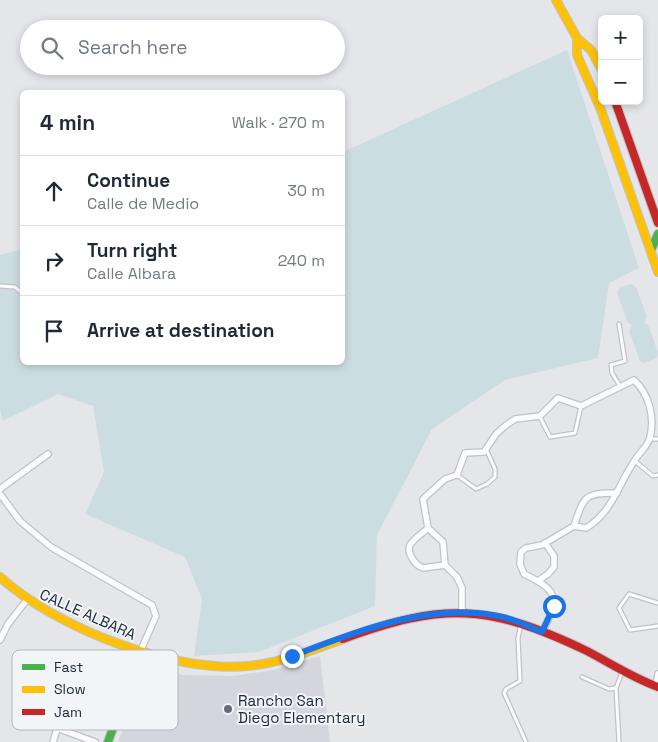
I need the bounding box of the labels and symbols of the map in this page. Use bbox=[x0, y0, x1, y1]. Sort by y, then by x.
street label: CALLE ALBARA bbox=[37, 584, 140, 644]
route start bbox=[543, 595, 566, 618]
route end bbox=[281, 645, 304, 668]
legend bbox=[12, 650, 178, 730]
text: Fast bbox=[54, 658, 83, 676]
text: Slow bbox=[54, 680, 86, 698]
place label: Rancho San Diego Elementary bbox=[238, 691, 365, 727]
text: Jam bbox=[54, 703, 82, 721]
marker: Rancho San Diego Elementary bbox=[222, 703, 234, 715]

